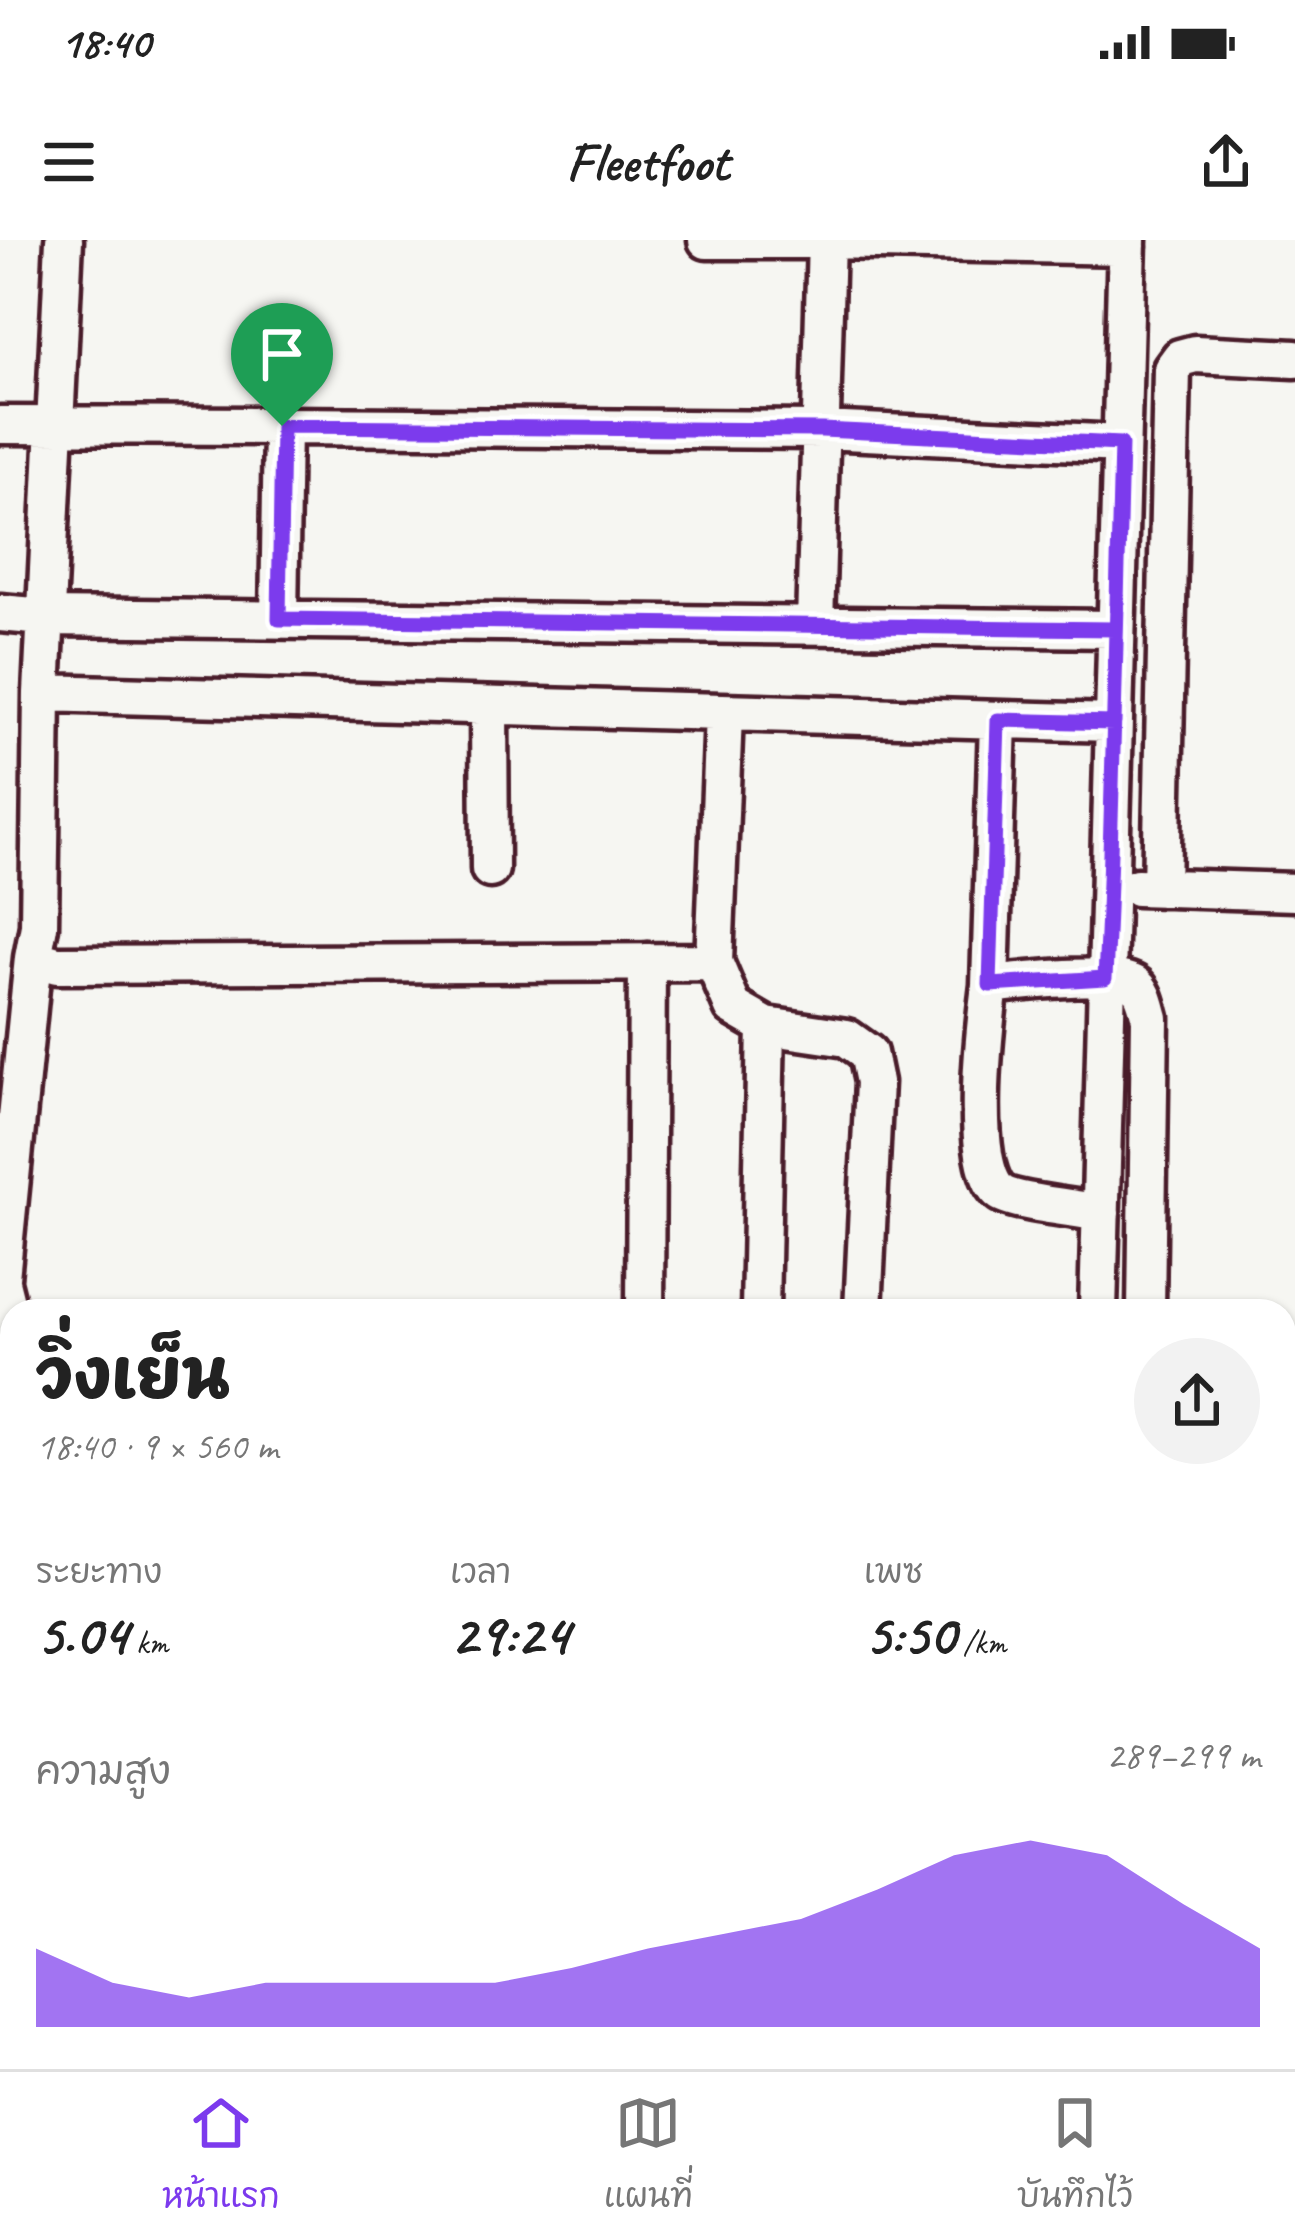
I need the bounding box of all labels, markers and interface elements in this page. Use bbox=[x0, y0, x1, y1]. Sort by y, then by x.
text: 18:40 bbox=[60, 14, 150, 71]
text: Fleetfoot bbox=[566, 128, 729, 196]
icon: menu bbox=[36, 129, 102, 195]
icon: share bbox=[1193, 129, 1259, 195]
pin bbox=[231, 303, 333, 426]
icon: arrive bbox=[249, 321, 315, 387]
text: วิ่งเย็น bbox=[36, 1335, 230, 1418]
button: share bbox=[1134, 1338, 1260, 1464]
text: 18:40 · 9 × 560 m bbox=[36, 1422, 278, 1471]
text: ระยะทาง bbox=[36, 1551, 162, 1593]
text: เวลา bbox=[450, 1551, 511, 1593]
text: เพซ bbox=[864, 1551, 923, 1593]
text: 5.04 bbox=[36, 1596, 128, 1672]
text: 29:24 bbox=[450, 1596, 569, 1672]
text: 5:50 bbox=[864, 1596, 955, 1672]
text: km bbox=[128, 1622, 168, 1664]
text: /km bbox=[955, 1622, 1006, 1664]
text: 289–299 m bbox=[1106, 1731, 1260, 1780]
text: ความสูง bbox=[36, 1747, 171, 1796]
tab: หน้าแรก bbox=[162, 2090, 280, 2220]
tab: แผนที่ bbox=[604, 2090, 693, 2220]
tab: บันทึกไว้ bbox=[1017, 2090, 1133, 2220]

